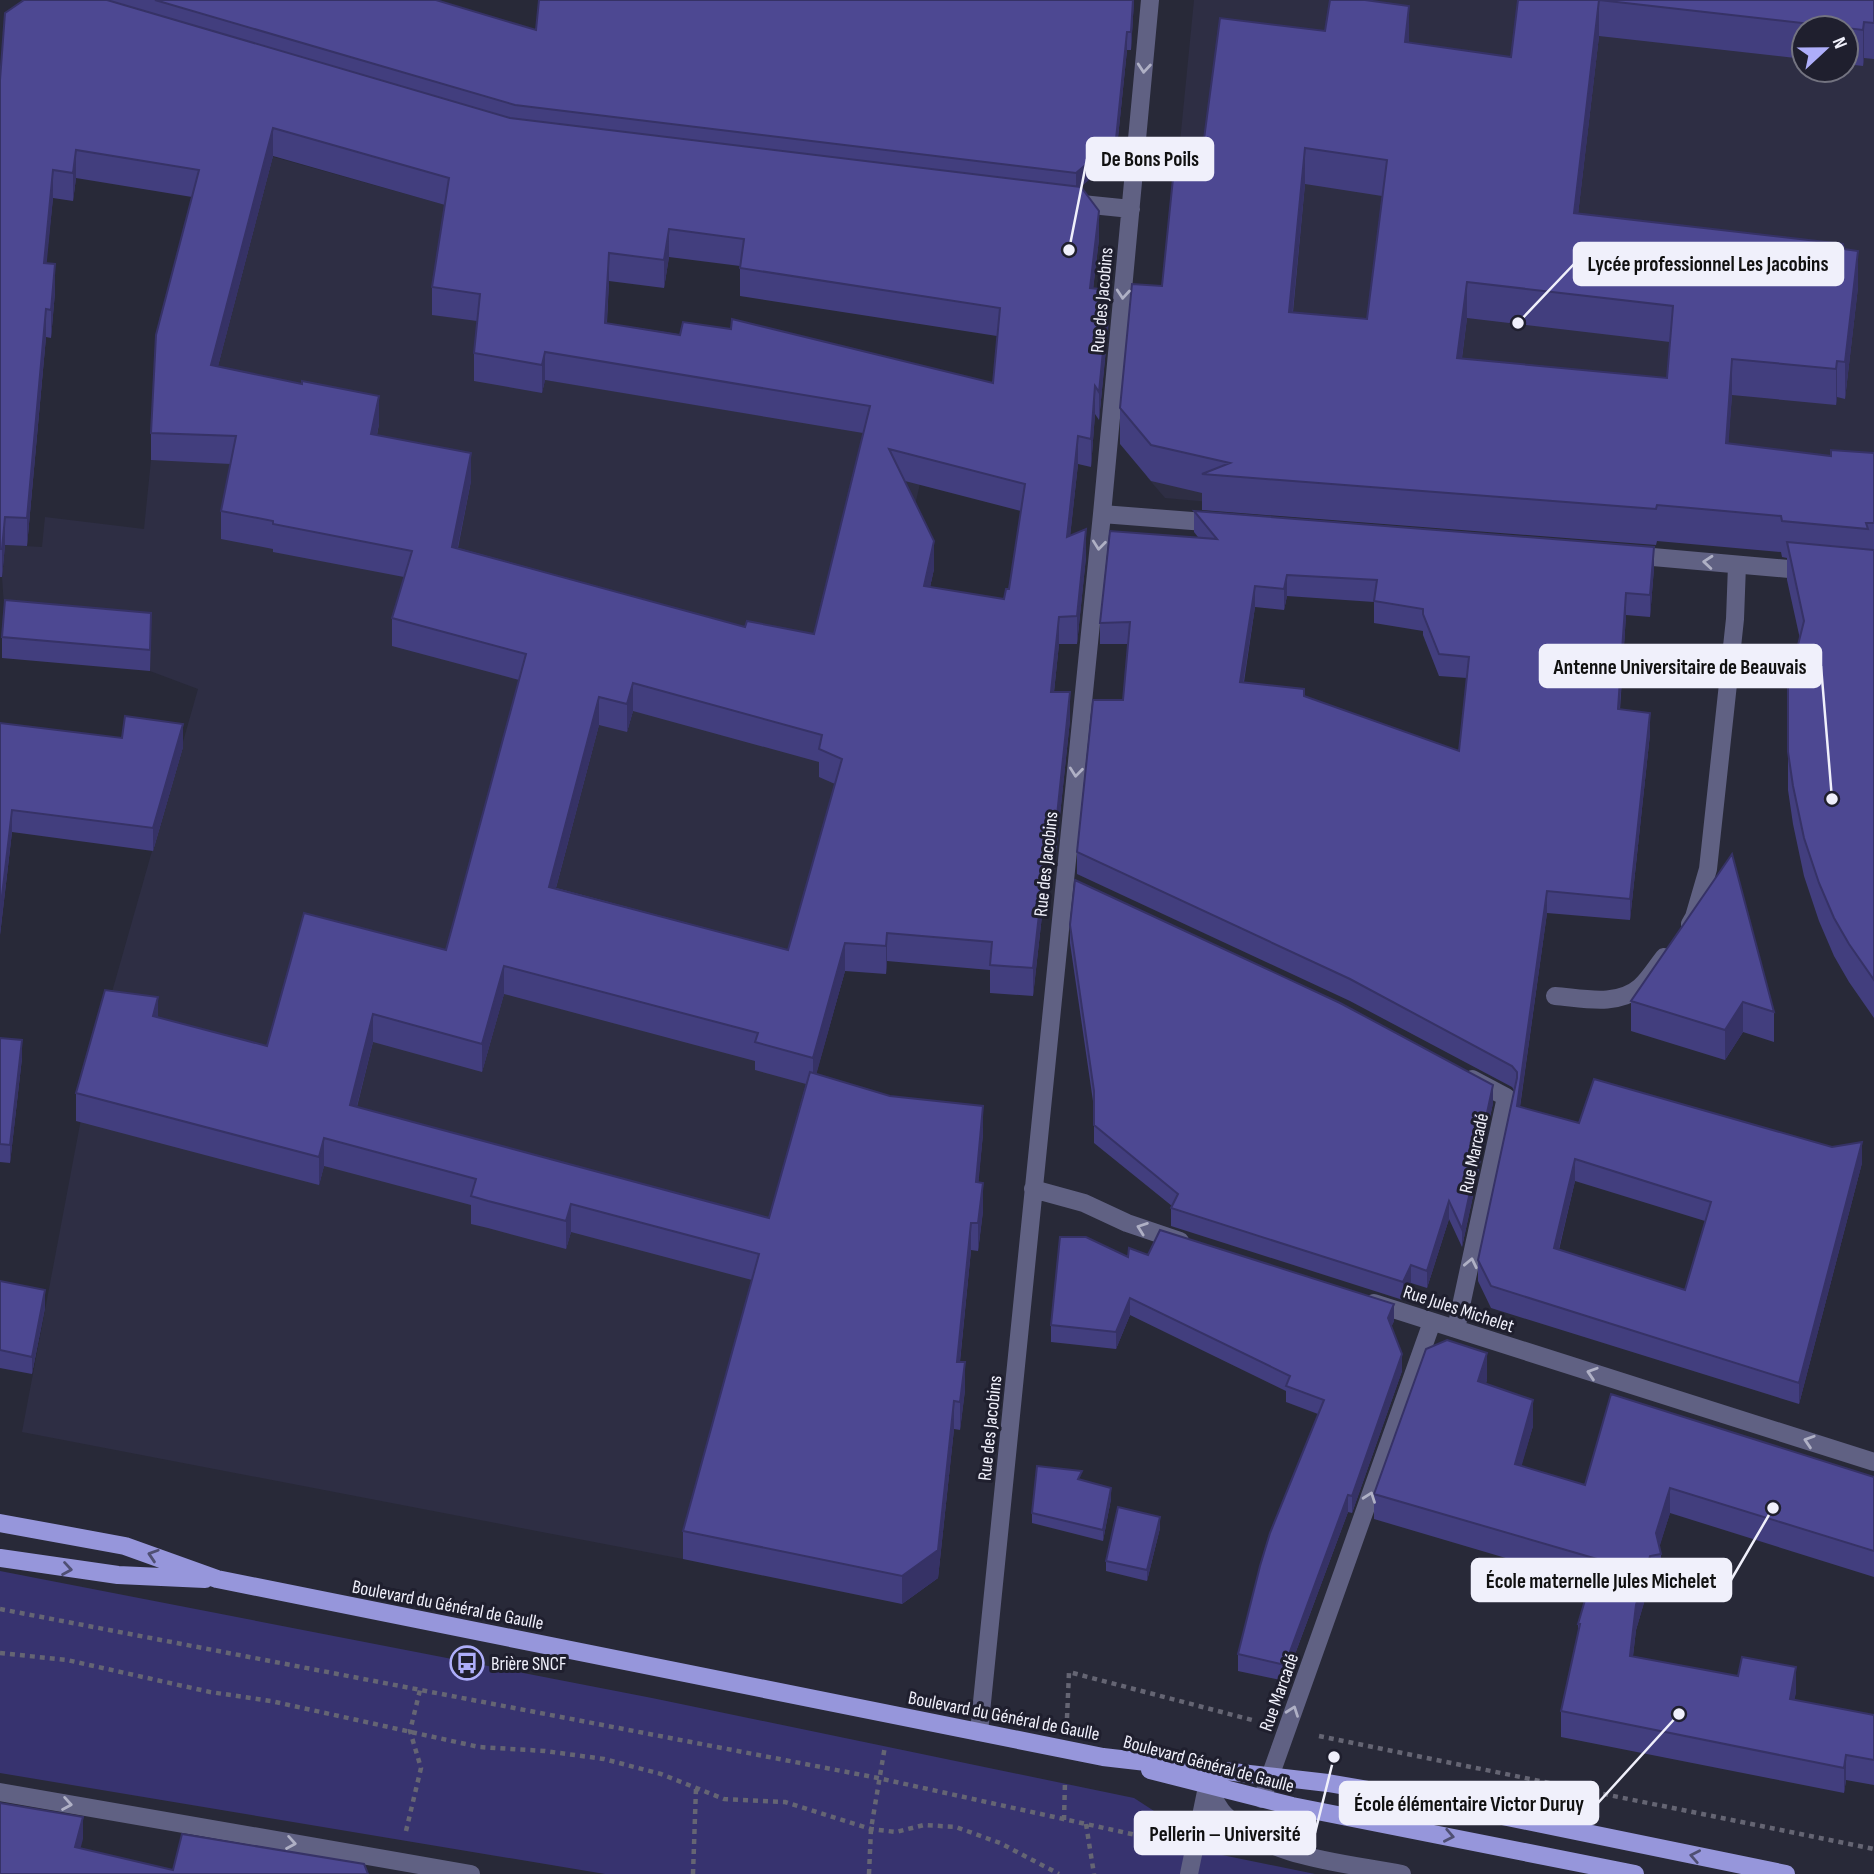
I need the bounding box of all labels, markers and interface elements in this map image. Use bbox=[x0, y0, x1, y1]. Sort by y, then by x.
north arrow bbox=[1790, 14, 1860, 84]
text: N bbox=[1827, 34, 1852, 52]
one-way arrow bbox=[1137, 63, 1152, 74]
callout: De Bons Poils bbox=[1087, 138, 1213, 180]
text: De Bons Poils bbox=[1101, 147, 1199, 172]
callout: Lycée professionnel Les Jacobins bbox=[1574, 243, 1843, 285]
street label: Rue des Jacobins bbox=[1086, 246, 1119, 354]
text: Lycée professionnel Les Jacobins bbox=[1587, 252, 1829, 277]
one-way arrow bbox=[1116, 289, 1131, 300]
one-way arrow bbox=[1091, 539, 1106, 551]
one-way arrow bbox=[1703, 555, 1714, 570]
callout: Antenne Universitaire de Beauvais bbox=[1540, 645, 1821, 687]
text: Antenne Universitaire de Beauvais bbox=[1552, 655, 1807, 680]
one-way arrow bbox=[1068, 766, 1083, 777]
street label: Rue des Jacobins bbox=[1030, 810, 1063, 918]
street label: Rue Marcadé bbox=[1455, 1111, 1494, 1195]
one-way arrow bbox=[1137, 1223, 1149, 1237]
one-way arrow bbox=[1462, 1257, 1477, 1269]
street label: Rue Jules Michelet bbox=[1400, 1281, 1517, 1338]
one-way arrow bbox=[1586, 1366, 1598, 1381]
street label: Rue des Jacobins bbox=[974, 1374, 1007, 1482]
one-way arrow bbox=[1803, 1435, 1815, 1450]
one-way arrow bbox=[1361, 1492, 1375, 1504]
one-way arrow bbox=[147, 1549, 160, 1563]
callout: École maternelle Jules Michelet bbox=[1472, 1559, 1731, 1601]
one-way arrow bbox=[61, 1561, 73, 1576]
text: École maternelle Jules Michelet bbox=[1486, 1569, 1716, 1594]
street label: Boulevard du Général de Gaulle bbox=[350, 1576, 545, 1635]
bus stop icon: Brière SNCF bbox=[448, 1644, 486, 1682]
street label: Rue Marcadé bbox=[1255, 1650, 1304, 1735]
place label: Brière SNCF bbox=[491, 1653, 566, 1676]
street label: Boulevard du Général de Gaulle bbox=[906, 1687, 1101, 1746]
one-way arrow bbox=[1285, 1706, 1299, 1718]
street label: Boulevard Général de Gaulle bbox=[1121, 1731, 1296, 1798]
callout: École élémentaire Victor Duruy bbox=[1340, 1782, 1598, 1824]
text: École élémentaire Victor Duruy bbox=[1354, 1792, 1584, 1817]
one-way arrow bbox=[61, 1795, 73, 1810]
callout: Pellerin – Université bbox=[1135, 1812, 1315, 1854]
text: Pellerin – Université bbox=[1149, 1822, 1301, 1847]
one-way arrow bbox=[1443, 1828, 1455, 1843]
one-way arrow bbox=[285, 1834, 297, 1849]
one-way arrow bbox=[1689, 1850, 1701, 1865]

